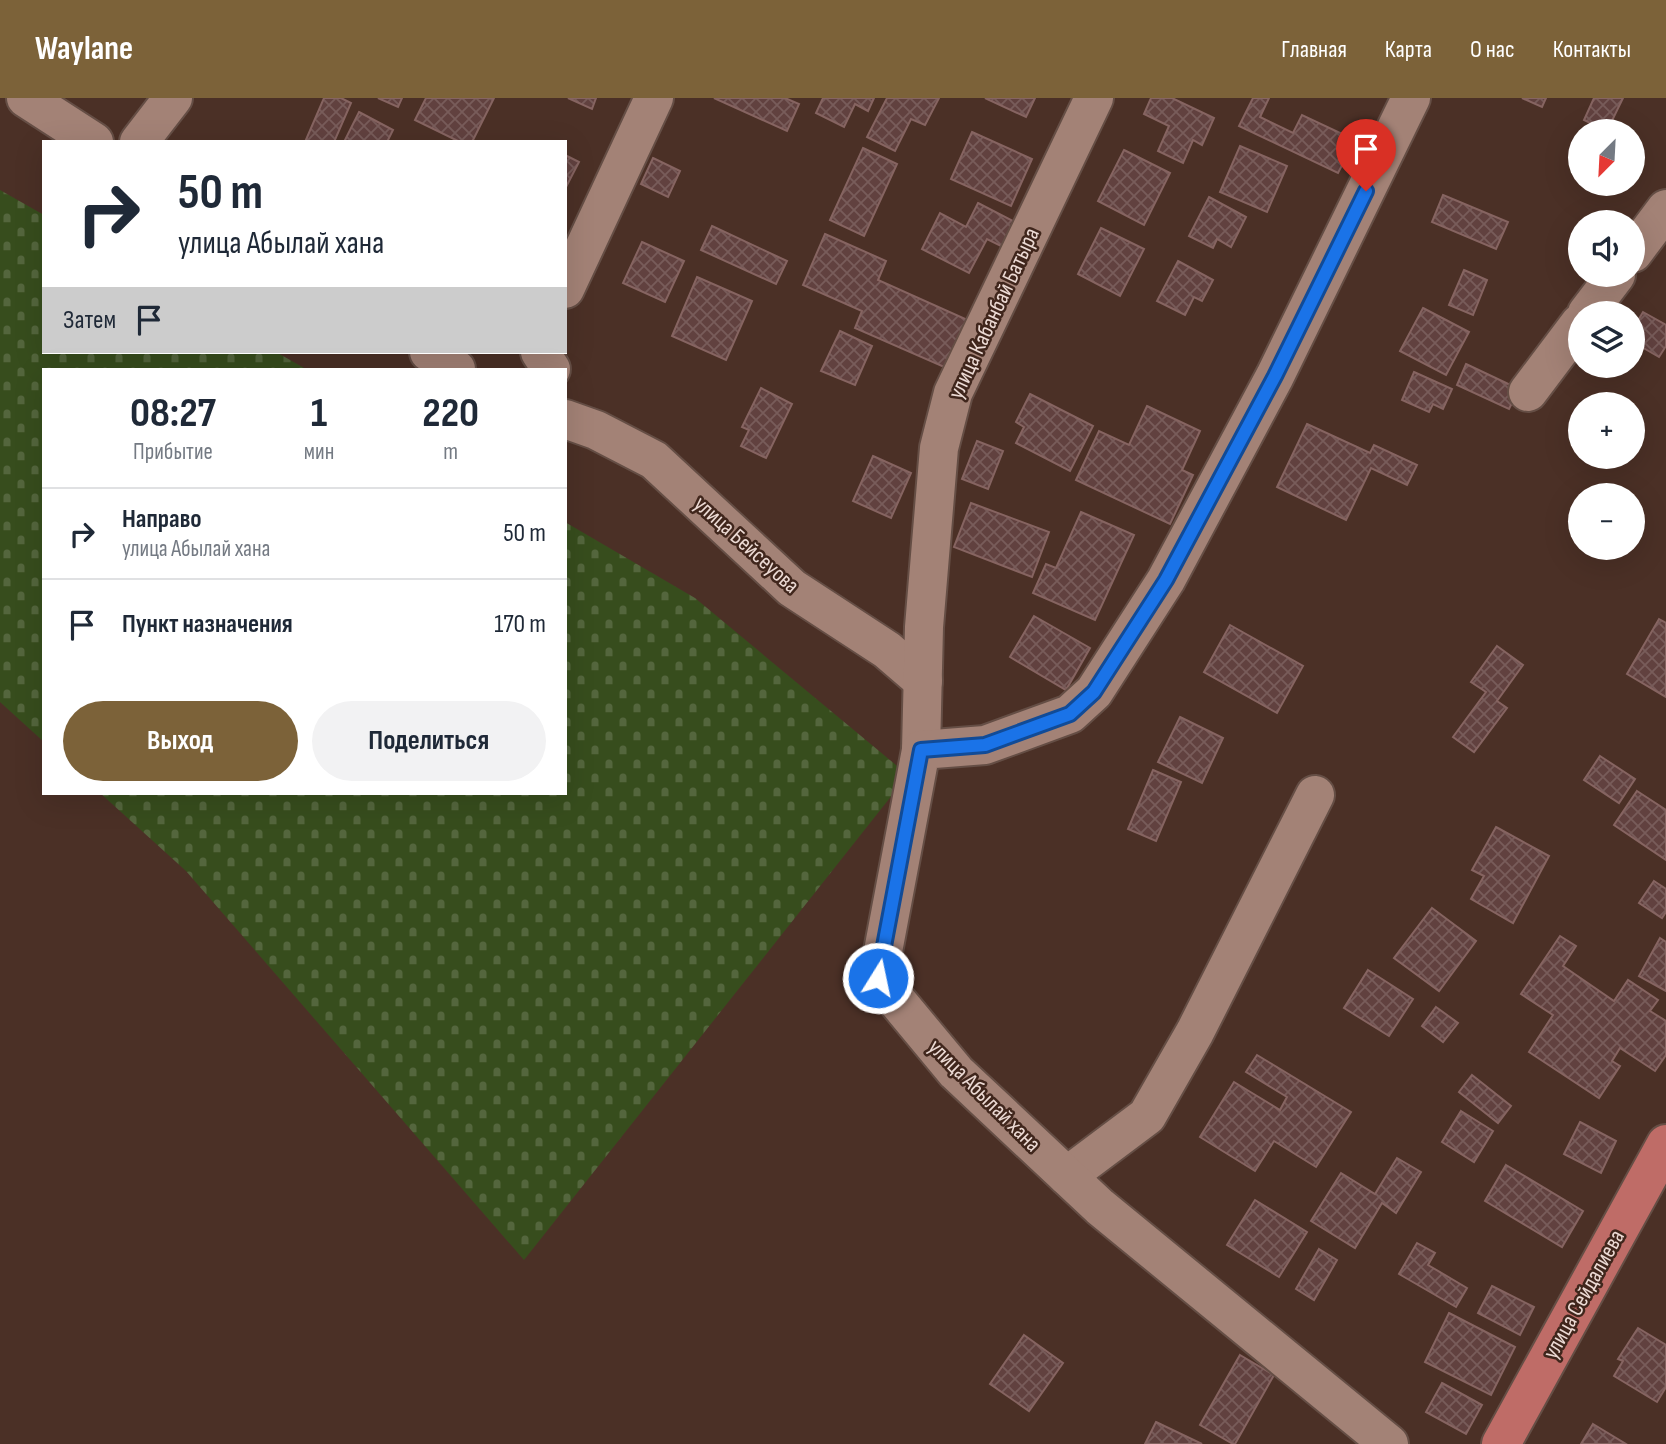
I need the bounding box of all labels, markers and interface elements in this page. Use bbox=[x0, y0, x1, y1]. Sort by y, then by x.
text: Waylane bbox=[35, 29, 133, 69]
text: Главная bbox=[1281, 35, 1347, 64]
text: Карта bbox=[1385, 35, 1432, 64]
text: О нас bbox=[1470, 35, 1515, 64]
text: Контакты bbox=[1553, 35, 1631, 64]
pin bbox=[1336, 119, 1396, 191]
north arrow bbox=[1568, 119, 1645, 196]
map controls bbox=[1568, 119, 1645, 560]
icon: arrive bbox=[1347, 130, 1385, 168]
text: 50 m bbox=[178, 164, 263, 223]
icon: right bbox=[63, 168, 154, 259]
button: sound bbox=[1568, 210, 1645, 287]
street label: улица Кабанбай Батыра bbox=[942, 223, 1046, 403]
text: улица Абылай хана bbox=[178, 224, 384, 263]
icon: arrive bbox=[130, 301, 168, 339]
button: layers bbox=[1568, 301, 1645, 378]
text: Затем bbox=[63, 305, 116, 336]
text: 08:27 bbox=[130, 388, 216, 439]
text: 1 bbox=[311, 388, 327, 439]
text: 220 bbox=[422, 388, 479, 439]
button: + bbox=[1568, 392, 1645, 469]
text: Прибытие bbox=[133, 438, 213, 466]
text: мин bbox=[304, 438, 334, 466]
text: m bbox=[443, 438, 458, 466]
button: − bbox=[1568, 483, 1645, 560]
street label: улица Бейсеуова bbox=[688, 490, 805, 599]
text: Направо bbox=[122, 504, 201, 535]
icon: right bbox=[63, 515, 101, 553]
text: 50 m bbox=[503, 518, 546, 549]
text: улица Абылай хана bbox=[122, 535, 270, 563]
icon: arrive bbox=[63, 606, 101, 644]
text: Пункт назначения bbox=[122, 609, 293, 640]
text: 170 m bbox=[494, 609, 546, 640]
button: Выход bbox=[63, 701, 298, 781]
button: Поделиться bbox=[312, 701, 546, 781]
position arrow bbox=[841, 941, 915, 1015]
street label: улица Абылай хана bbox=[922, 1033, 1047, 1158]
street label: улица Сейдалиева bbox=[1537, 1225, 1631, 1364]

